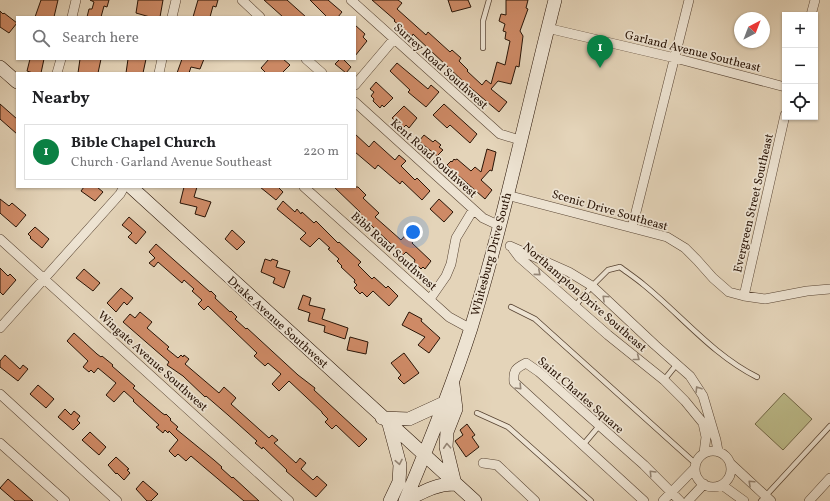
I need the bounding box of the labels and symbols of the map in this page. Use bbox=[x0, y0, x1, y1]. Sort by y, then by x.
north arrow bbox=[734, 12, 770, 48]
street label: Surrey Road Southwest bbox=[390, 20, 491, 113]
street label: Garland Avenue Southeast bbox=[623, 27, 762, 77]
pin: 1 bbox=[587, 35, 613, 68]
street label: Kent Road Southwest bbox=[387, 115, 480, 202]
street label: Evergreen Street Southeast bbox=[730, 132, 778, 274]
street label: Scenic Drive Southeast bbox=[550, 187, 670, 235]
street label: Whitesburg Drive South bbox=[468, 191, 516, 318]
street label: Bibb Road Southwest bbox=[347, 209, 440, 295]
your location bbox=[403, 222, 423, 242]
street label: Northampton Drive Southeast bbox=[519, 240, 650, 356]
one-way arrow bbox=[533, 269, 541, 276]
street label: Drake Avenue Southwest bbox=[223, 273, 331, 372]
one-way arrow bbox=[602, 296, 610, 303]
street label: Wingate Avenue Southwest bbox=[94, 308, 211, 416]
one-way arrow bbox=[632, 353, 639, 360]
street label: Saint Charles Square bbox=[534, 354, 627, 438]
one-way arrow bbox=[514, 382, 522, 390]
one-way arrow bbox=[695, 386, 703, 393]
one-way arrow bbox=[443, 443, 451, 449]
one-way arrow bbox=[394, 458, 403, 465]
one-way arrow bbox=[649, 470, 657, 478]
one-way arrow bbox=[748, 480, 756, 487]

